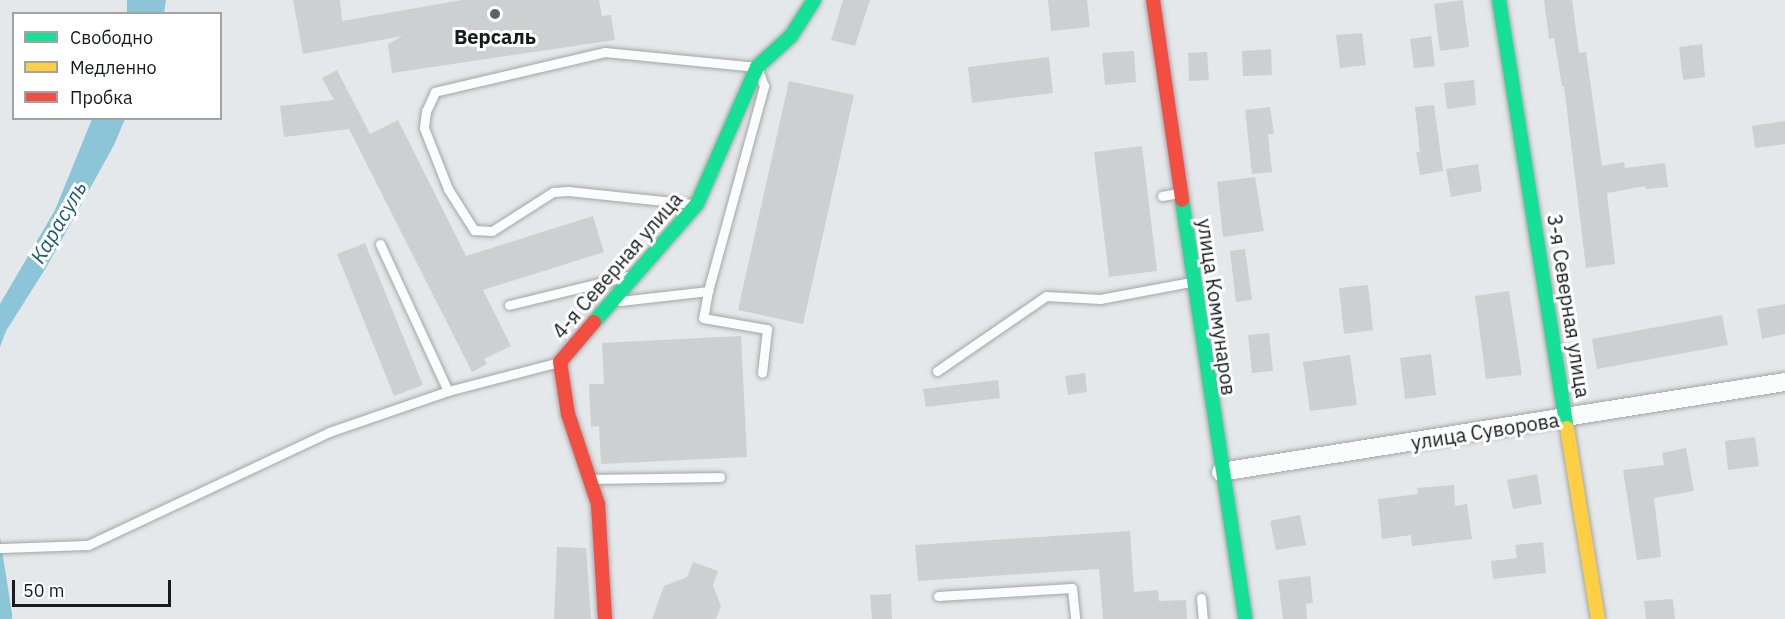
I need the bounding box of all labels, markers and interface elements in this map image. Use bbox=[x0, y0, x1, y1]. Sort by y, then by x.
marker: Версаль bbox=[488, 7, 502, 21]
legend bbox=[12, 12, 222, 120]
place label: Версаль bbox=[454, 24, 536, 48]
text: Свободно bbox=[70, 26, 153, 49]
text: Медленно bbox=[70, 56, 157, 79]
text: Пробка bbox=[70, 86, 133, 109]
water label: Карасуль bbox=[24, 176, 92, 268]
street label: 4-я Северная улица bbox=[547, 187, 687, 343]
street label: 3-я Северная улица bbox=[1543, 212, 1595, 400]
street label: улица Коммунаров bbox=[1193, 217, 1241, 397]
street label: улица Суворова bbox=[1409, 407, 1561, 455]
scale bar bbox=[15, 568, 174, 606]
text: 50 m bbox=[23, 579, 65, 602]

